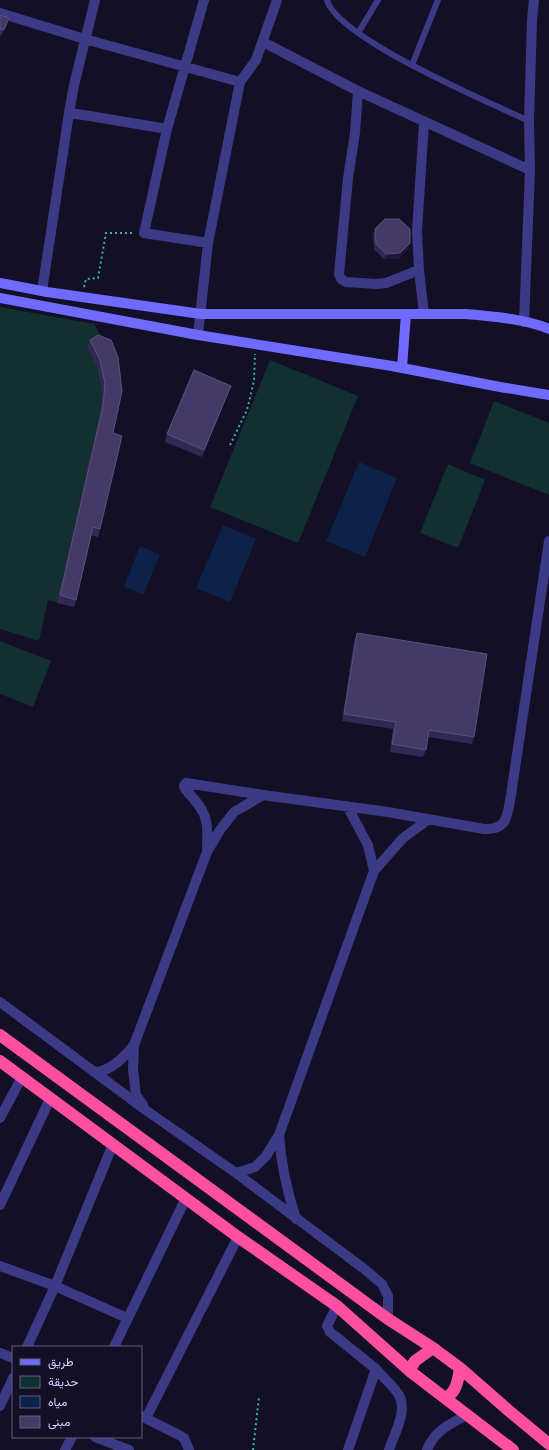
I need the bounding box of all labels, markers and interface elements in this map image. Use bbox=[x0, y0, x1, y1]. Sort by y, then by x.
legend bbox=[12, 1346, 142, 1438]
text: طريق bbox=[48, 1354, 74, 1370]
text: حديقة bbox=[48, 1374, 78, 1390]
text: مياه bbox=[48, 1394, 67, 1410]
text: مبنى bbox=[48, 1414, 70, 1430]

